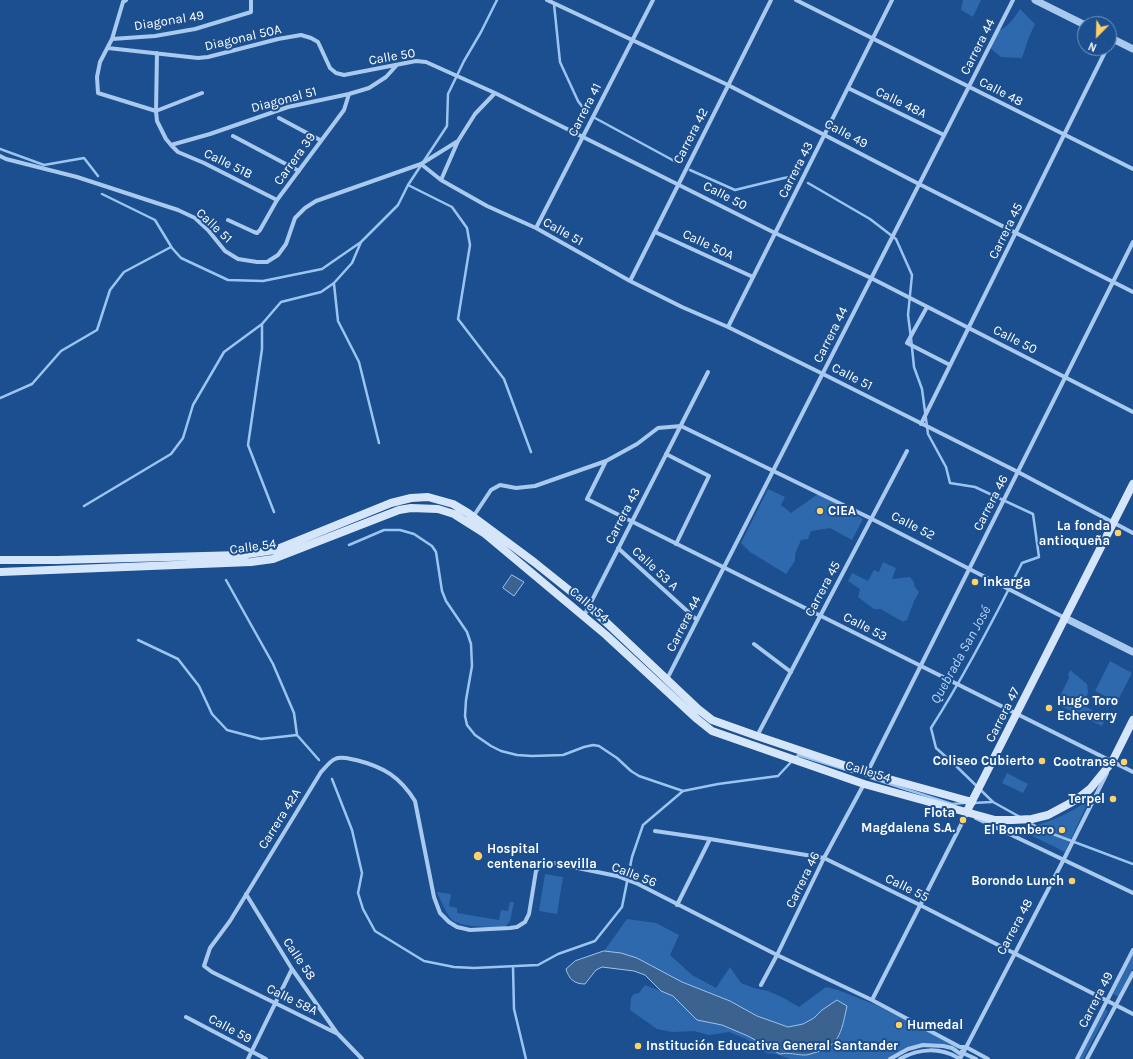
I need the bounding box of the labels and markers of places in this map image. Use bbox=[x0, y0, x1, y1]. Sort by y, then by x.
place label: CIEA bbox=[828, 503, 856, 519]
marker: CIEA bbox=[815, 506, 825, 516]
place label: La fonda antioqueña bbox=[1039, 518, 1110, 549]
marker: La fonda antioqueña bbox=[1113, 528, 1123, 538]
place label: Inkarga bbox=[983, 574, 1031, 590]
marker: Inkarga bbox=[970, 577, 980, 587]
place label: Hugo Toro Echeverry bbox=[1057, 693, 1118, 724]
marker: Hugo Toro Echeverry bbox=[1044, 703, 1054, 713]
place label: Coliseo Cubierto bbox=[933, 753, 1034, 769]
place label: Cootranse bbox=[1053, 754, 1116, 770]
marker: Coliseo Cubierto bbox=[1037, 756, 1047, 766]
marker: Cootranse bbox=[1119, 757, 1129, 767]
place label: Terpel bbox=[1068, 791, 1105, 807]
marker: Terpel bbox=[1108, 794, 1118, 804]
place label: Flota Magdalena S.A. bbox=[861, 805, 955, 836]
marker: Flota Magdalena S.A. bbox=[958, 815, 968, 825]
place label: El Bombero bbox=[984, 822, 1054, 838]
marker: El Bombero bbox=[1057, 825, 1067, 835]
place label: Hospital centenario sevilla bbox=[487, 841, 597, 872]
marker: Hospital centenario sevilla bbox=[472, 850, 484, 862]
place label: Borondo Lunch bbox=[971, 873, 1064, 889]
marker: Borondo Lunch bbox=[1067, 876, 1077, 886]
place label: Humedal bbox=[907, 1017, 963, 1033]
marker: Humedal bbox=[894, 1020, 904, 1030]
place label: Institución Educativa General Santander bbox=[646, 1038, 898, 1054]
marker: Institución Educativa General Santander bbox=[633, 1041, 643, 1051]

